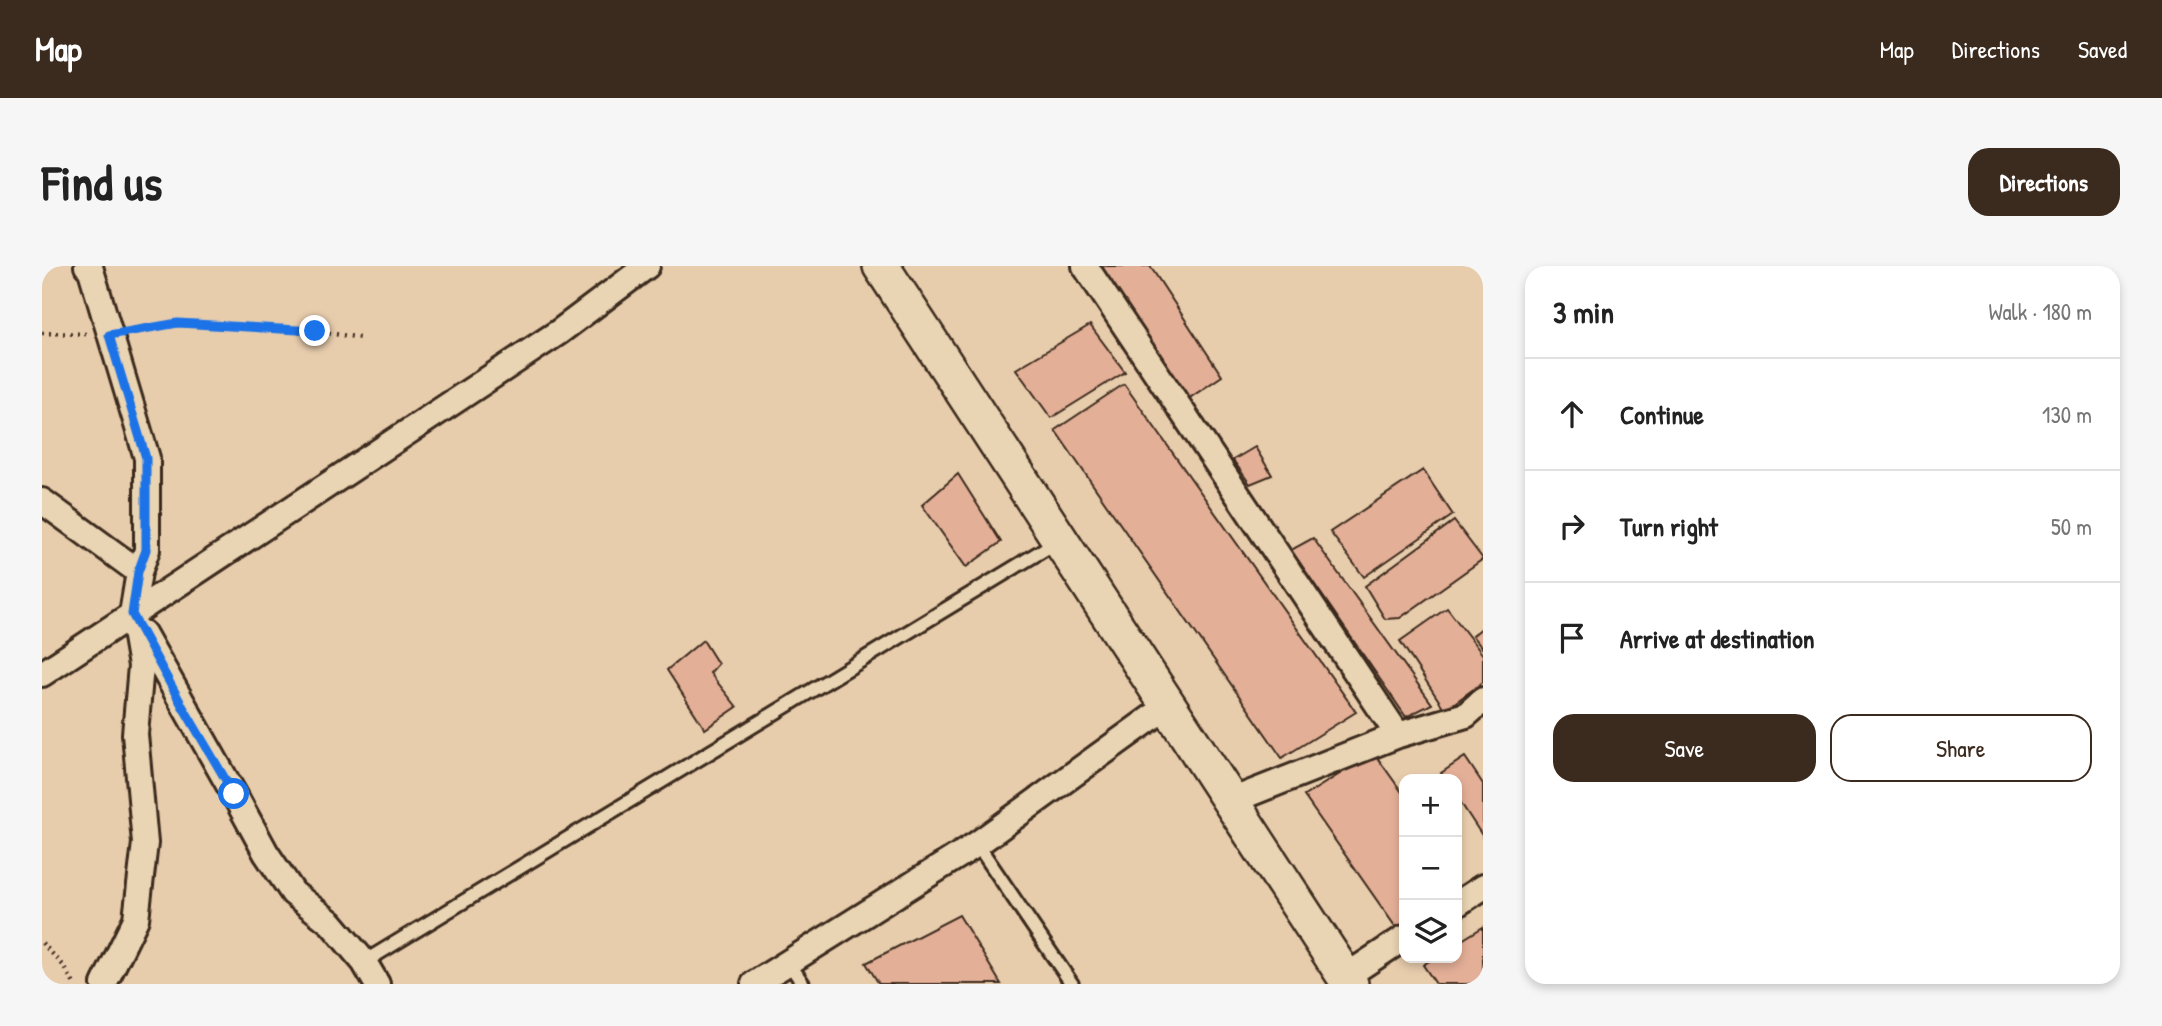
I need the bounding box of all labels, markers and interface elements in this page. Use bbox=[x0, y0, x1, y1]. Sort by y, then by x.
text: Map bbox=[35, 27, 82, 71]
text: Map bbox=[1880, 33, 1914, 65]
text: Directions bbox=[1952, 33, 2040, 65]
text: Saved bbox=[2078, 33, 2127, 65]
button: Directions bbox=[1968, 148, 2120, 216]
text: Find us bbox=[42, 149, 162, 215]
text: 3 min bbox=[1553, 292, 1614, 332]
text: Walk · 180 m bbox=[1988, 296, 2092, 327]
route end bbox=[299, 315, 330, 346]
icon: ahead bbox=[1553, 395, 1591, 433]
text: Continue bbox=[1620, 397, 1704, 432]
text: 130 m bbox=[2042, 399, 2092, 430]
icon: right bbox=[1553, 507, 1591, 545]
text: Turn right bbox=[1620, 509, 1718, 544]
text: 50 m bbox=[2051, 511, 2092, 542]
icon: arrive bbox=[1553, 619, 1591, 657]
text: Arrive at destination bbox=[1620, 621, 1815, 656]
button: Save bbox=[1553, 714, 1816, 782]
button: Share bbox=[1830, 714, 2092, 782]
map controls bbox=[1399, 774, 1462, 963]
button: + bbox=[1399, 774, 1462, 837]
route start bbox=[218, 778, 249, 809]
button: − bbox=[1399, 837, 1462, 900]
button: layers bbox=[1399, 900, 1462, 963]

